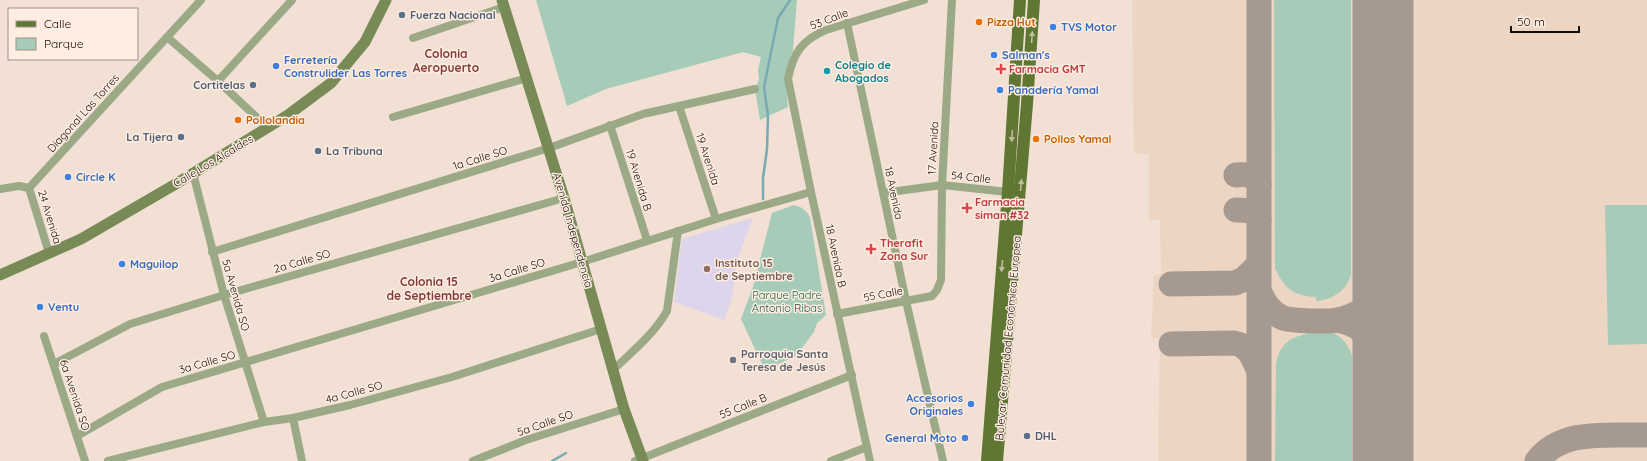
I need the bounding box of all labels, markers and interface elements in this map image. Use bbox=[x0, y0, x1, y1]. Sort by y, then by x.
street label: 53 Calle bbox=[808, 5, 850, 33]
legend bbox=[8, 8, 138, 60]
place label: Fuerza Nacional bbox=[410, 8, 496, 22]
scale bar bbox=[1511, 8, 1579, 34]
marker: Fuerza Nacional bbox=[397, 10, 407, 20]
text: 50 m bbox=[1517, 14, 1545, 29]
place label: Pizza Hut bbox=[987, 15, 1036, 29]
text: Calle bbox=[44, 16, 72, 31]
marker: Pizza Hut bbox=[974, 17, 984, 27]
place label: TVS Motor bbox=[1061, 20, 1117, 34]
marker: TVS Motor bbox=[1048, 22, 1058, 32]
one-way arrow bbox=[1028, 31, 1035, 43]
text: Parque bbox=[44, 36, 84, 51]
district label: Colonia Aeropuerto bbox=[413, 46, 480, 75]
place label: Salman's bbox=[1002, 48, 1050, 62]
marker: Salman's bbox=[989, 50, 999, 60]
place label: Ferretería Construlider Las Torres bbox=[284, 53, 407, 80]
place label: Colegio de Abogados bbox=[835, 58, 892, 85]
marker: Ferretería Construlider Las Torres bbox=[271, 61, 281, 71]
place label: Farmacia GMT bbox=[1009, 62, 1086, 76]
marker: Farmacia GMT bbox=[996, 64, 1006, 74]
marker: Colegio de Abogados bbox=[822, 66, 832, 76]
street label: Diagonal Las Torres bbox=[44, 71, 122, 155]
place label: Cortitelas bbox=[193, 78, 245, 92]
marker: Cortitelas bbox=[248, 80, 258, 90]
place label: Panadería Yamal bbox=[1008, 83, 1099, 97]
marker: Panadería Yamal bbox=[995, 85, 1005, 95]
place label: Pollolandia bbox=[246, 113, 305, 127]
marker: Pollolandia bbox=[233, 115, 243, 125]
street label: 17 Avenida bbox=[925, 121, 941, 175]
place label: La Tijera bbox=[126, 130, 173, 144]
one-way arrow bbox=[1009, 130, 1016, 142]
street label: 19 Avenida bbox=[693, 131, 723, 187]
street label: Calle Los Alcaldes bbox=[170, 132, 256, 190]
marker: La Tijera bbox=[176, 132, 186, 142]
place label: Pollos Yamal bbox=[1044, 132, 1112, 146]
marker: Pollos Yamal bbox=[1031, 134, 1041, 144]
street label: 1a Calle SO bbox=[451, 143, 509, 173]
place label: La Tribuna bbox=[326, 144, 383, 158]
marker: La Tribuna bbox=[313, 146, 323, 156]
street label: 19 Avenida B bbox=[623, 147, 655, 213]
street label: 18 Avenida bbox=[882, 165, 906, 221]
street label: 54 Calle bbox=[950, 168, 992, 186]
place label: Circle K bbox=[76, 170, 115, 184]
street label: Avenida Independencia bbox=[550, 171, 596, 289]
marker: Circle K bbox=[63, 172, 73, 182]
one-way arrow bbox=[1017, 179, 1024, 191]
street label: 24 Avenida bbox=[35, 188, 65, 246]
place label: Farmacia siman #32 bbox=[975, 195, 1029, 222]
marker: Farmacia siman #32 bbox=[962, 203, 972, 213]
street label: 18 Avenida B bbox=[822, 223, 850, 289]
street label: Bulevar Comunidad Económica Europea bbox=[992, 235, 1024, 441]
place label: Therafit Zona Sur bbox=[880, 236, 929, 263]
marker: Therafit Zona Sur bbox=[865, 243, 877, 255]
street label: 2a Calle SO bbox=[272, 246, 332, 276]
street label: 3a Calle SO bbox=[487, 255, 547, 285]
place label: Instituto 15 de Septiembre bbox=[715, 256, 794, 283]
place label: Maguilop bbox=[130, 257, 179, 271]
street label: 5a Avenida SO bbox=[219, 257, 253, 333]
marker: Maguilop bbox=[117, 259, 127, 269]
one-way arrow bbox=[999, 260, 1006, 272]
marker: Instituto 15 de Septiembre bbox=[702, 264, 712, 274]
district label: Colonia 15 de Septiembre bbox=[386, 274, 472, 303]
street label: 55 Calle bbox=[862, 283, 904, 305]
park label: Parque Padre Antonio Ribas bbox=[752, 288, 822, 315]
place label: Ventu bbox=[48, 300, 79, 314]
marker: Ventu bbox=[35, 302, 45, 312]
street label: 3a Calle SO bbox=[177, 347, 237, 377]
place label: Parroquia Santa Teresa de Jesús bbox=[741, 347, 828, 374]
marker: Parroquia Santa Teresa de Jesús bbox=[728, 355, 738, 365]
street label: 6a Avenida SO bbox=[57, 358, 93, 432]
street label: 4a Calle SO bbox=[324, 378, 384, 406]
street label: 55 Calle B bbox=[717, 390, 769, 422]
place label: Accesorios Originales bbox=[906, 391, 963, 418]
marker: Accesorios Originales bbox=[966, 399, 976, 409]
street label: 5a Calle SO bbox=[515, 407, 575, 439]
place label: DHL bbox=[1035, 429, 1057, 443]
place label: General Moto bbox=[885, 431, 957, 445]
marker: DHL bbox=[1022, 431, 1032, 441]
marker: General Moto bbox=[960, 433, 970, 443]

